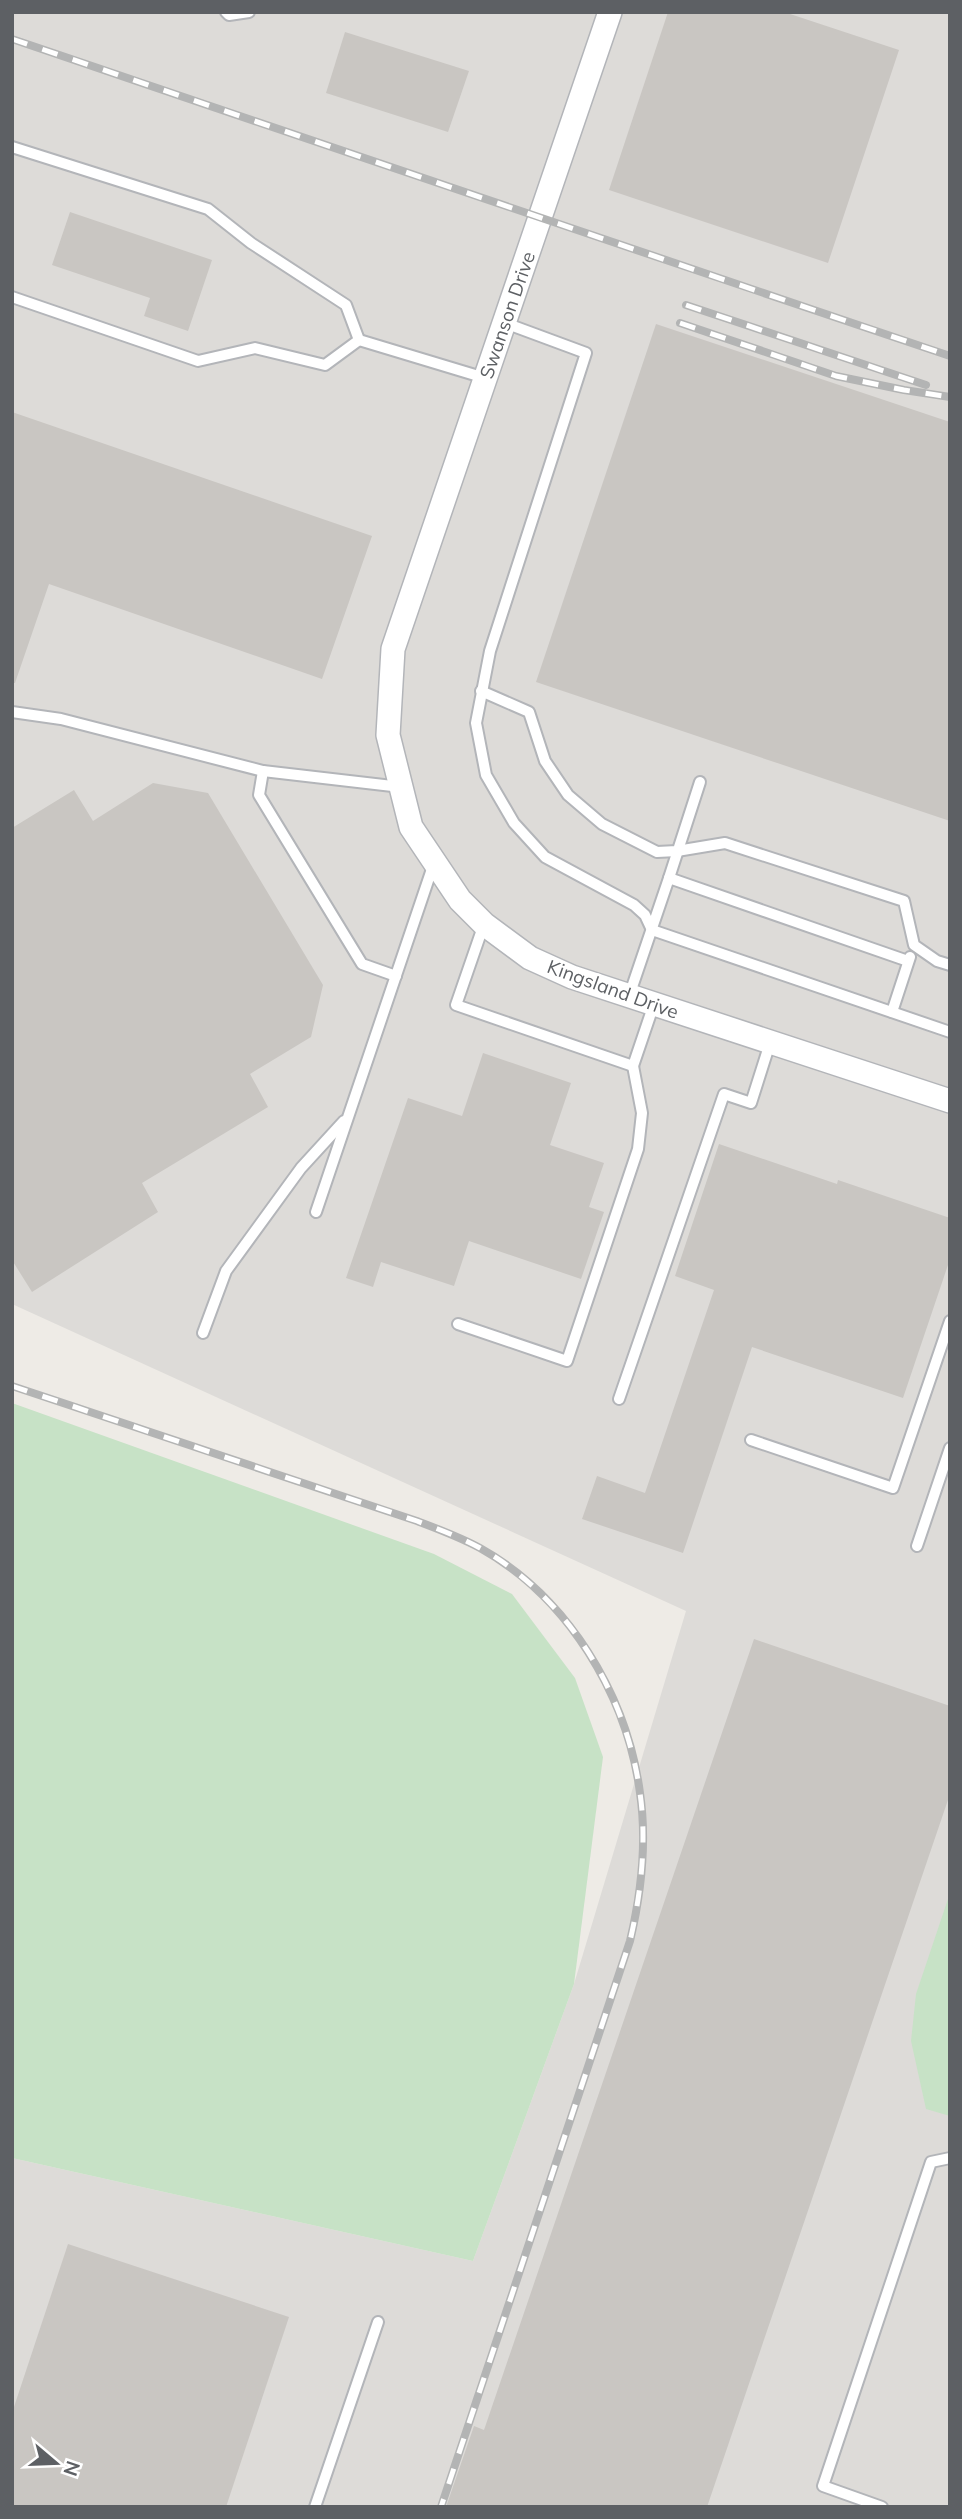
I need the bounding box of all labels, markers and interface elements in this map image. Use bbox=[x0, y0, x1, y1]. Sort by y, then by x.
street label: Swanson Drive bbox=[474, 248, 540, 382]
street label: Kingsland Drive bbox=[544, 954, 682, 1024]
north arrow bbox=[21, 2428, 91, 2498]
text: N bbox=[58, 2458, 86, 2479]

